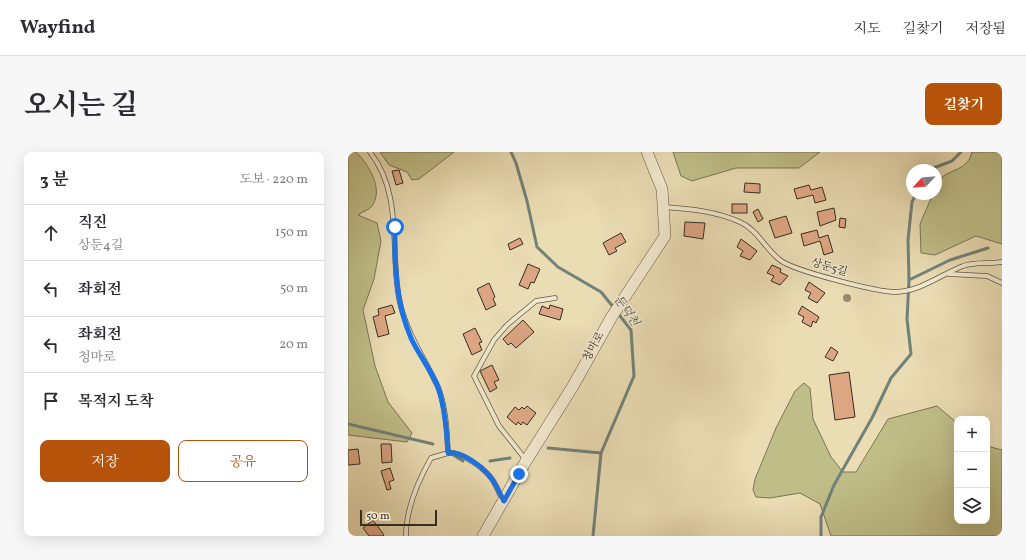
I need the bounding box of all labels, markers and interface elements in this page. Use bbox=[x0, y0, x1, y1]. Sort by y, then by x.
text: Wayfind bbox=[20, 15, 95, 41]
text: 지도 bbox=[854, 20, 881, 39]
text: 길찾기 bbox=[903, 20, 943, 39]
text: 저장됨 bbox=[965, 20, 1006, 39]
button: 길찾기 bbox=[925, 83, 1002, 125]
text: 오시는 길 bbox=[24, 87, 138, 126]
north arrow bbox=[906, 164, 942, 200]
text: 3 분 bbox=[40, 169, 69, 192]
text: 도보 · 220 m bbox=[239, 171, 308, 189]
text: 직진 bbox=[78, 213, 107, 234]
route start bbox=[386, 218, 404, 236]
icon: ahead bbox=[40, 222, 62, 244]
text: 150 m bbox=[275, 224, 308, 242]
text: 상둔4길 bbox=[78, 237, 123, 255]
street label: 상둔5길 bbox=[809, 256, 849, 280]
icon: left bbox=[40, 278, 62, 300]
text: 좌회전 bbox=[78, 280, 121, 301]
text: 50 m bbox=[280, 280, 308, 298]
water label: 둔덕천 bbox=[609, 292, 643, 331]
text: 좌회전 bbox=[78, 325, 121, 346]
street label: 청마로 bbox=[580, 329, 608, 365]
icon: left bbox=[40, 334, 62, 356]
text: 20 m bbox=[279, 336, 308, 354]
text: 청마로 bbox=[78, 349, 116, 367]
icon: arrive bbox=[40, 390, 62, 412]
text: 목적지 도착 bbox=[78, 392, 153, 413]
map controls bbox=[954, 416, 990, 524]
button: + bbox=[954, 416, 990, 452]
button: 저장 bbox=[40, 440, 170, 482]
button: 공유 bbox=[178, 440, 308, 482]
button: − bbox=[954, 452, 990, 488]
route end bbox=[510, 465, 528, 483]
button: layers bbox=[954, 488, 990, 524]
scale bar bbox=[360, 508, 437, 527]
text: 50 m bbox=[366, 509, 390, 524]

